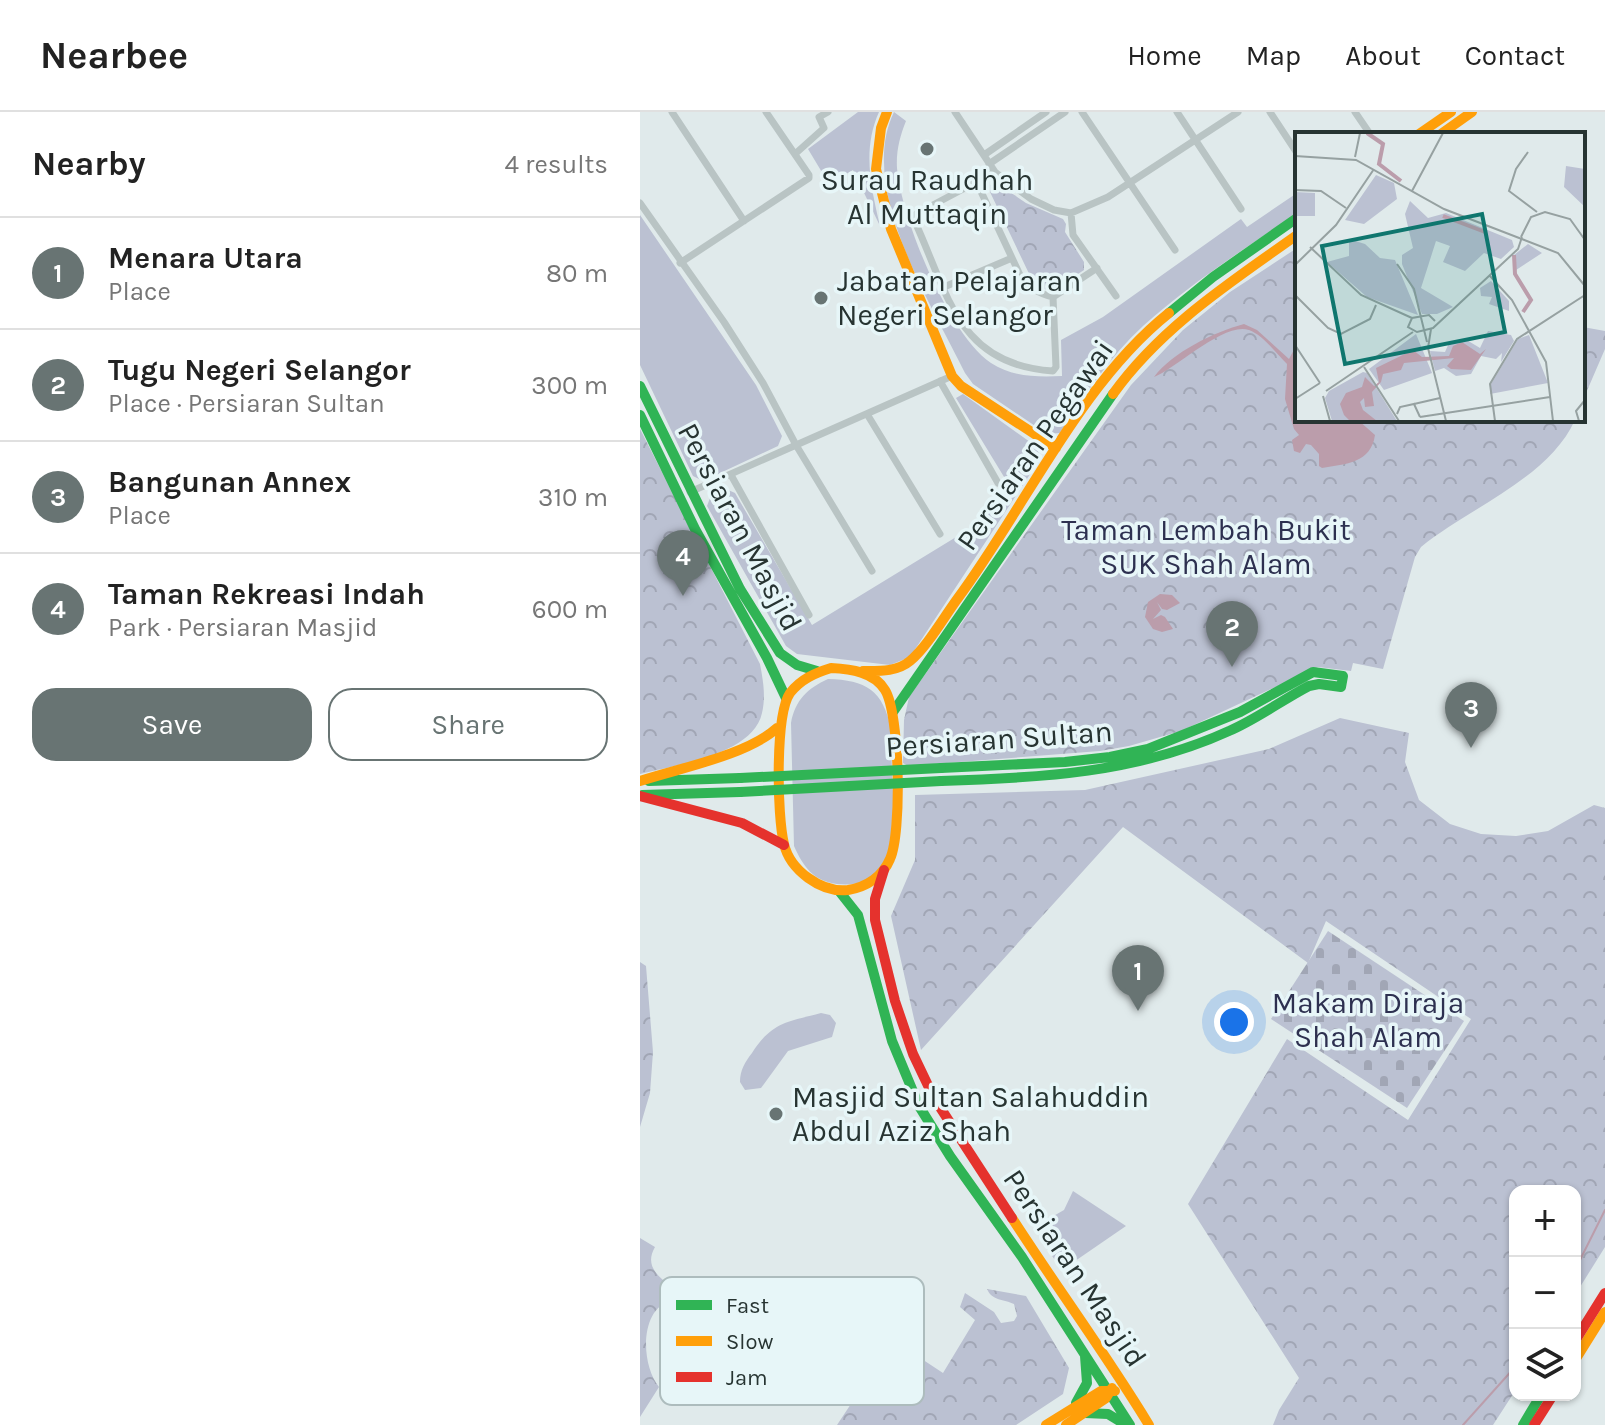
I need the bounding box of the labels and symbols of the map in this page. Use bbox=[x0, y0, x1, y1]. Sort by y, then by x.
inset map bbox=[1295, 132, 1585, 422]
marker: Surau Raudhah Al Muttaqin bbox=[918, 140, 936, 158]
place label: Surau Raudhah Al Muttaqin bbox=[821, 162, 1033, 232]
place label: Jabatan Pelajaran Negeri Selangor bbox=[837, 263, 1081, 333]
marker: Jabatan Pelajaran Negeri Selangor bbox=[812, 289, 830, 307]
street label: Persiaran Pegawai bbox=[949, 333, 1121, 557]
street label: Persiaran Masjid bbox=[670, 417, 810, 637]
park label: Taman Lembah Bukit SUK Shah Alam bbox=[1061, 512, 1351, 582]
pin: 4 bbox=[657, 530, 709, 596]
pin: 2 bbox=[1206, 601, 1258, 667]
pin: 3 bbox=[1445, 682, 1497, 748]
street label: Persiaran Sultan bbox=[884, 713, 1114, 765]
pin: 1 bbox=[1112, 945, 1164, 1011]
park label: Makam Diraja Shah Alam bbox=[1272, 985, 1464, 1055]
your location bbox=[1214, 1002, 1254, 1042]
place label: Masjid Sultan Salahuddin Abdul Aziz Shah bbox=[792, 1079, 1149, 1149]
marker: Masjid Sultan Salahuddin Abdul Aziz Shah bbox=[767, 1105, 785, 1123]
street label: Persiaran Masjid bbox=[996, 1162, 1154, 1374]
legend bbox=[660, 1277, 924, 1405]
text: Fast bbox=[726, 1293, 769, 1319]
text: Slow bbox=[726, 1329, 773, 1355]
text: Jam bbox=[726, 1365, 768, 1391]

